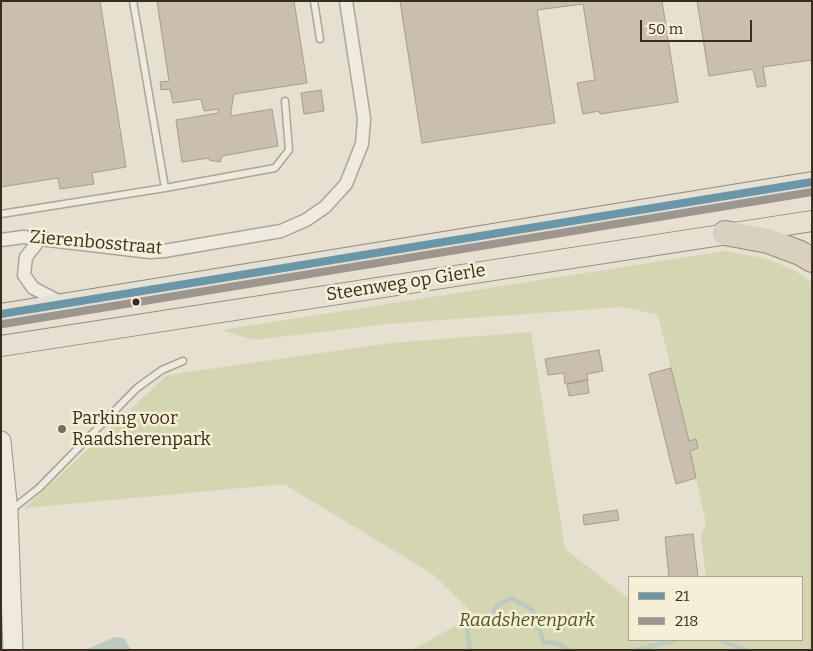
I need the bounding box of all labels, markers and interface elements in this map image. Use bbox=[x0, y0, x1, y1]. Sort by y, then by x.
scale bar bbox=[643, 10, 756, 42]
text: 50 m bbox=[648, 20, 683, 38]
street label: Zierenbosstraat bbox=[29, 226, 163, 260]
street label: Steenweg op Gierle bbox=[325, 260, 487, 306]
unlabelled marker bbox=[131, 297, 141, 307]
place label: Parking voor Raadsherenpark bbox=[72, 408, 211, 450]
marker: Parking voor Raadsherenpark bbox=[56, 423, 68, 435]
legend bbox=[628, 576, 803, 641]
text: 21 bbox=[675, 587, 689, 605]
park label: Raadsherenpark bbox=[459, 610, 595, 632]
text: 218 bbox=[675, 612, 698, 630]

